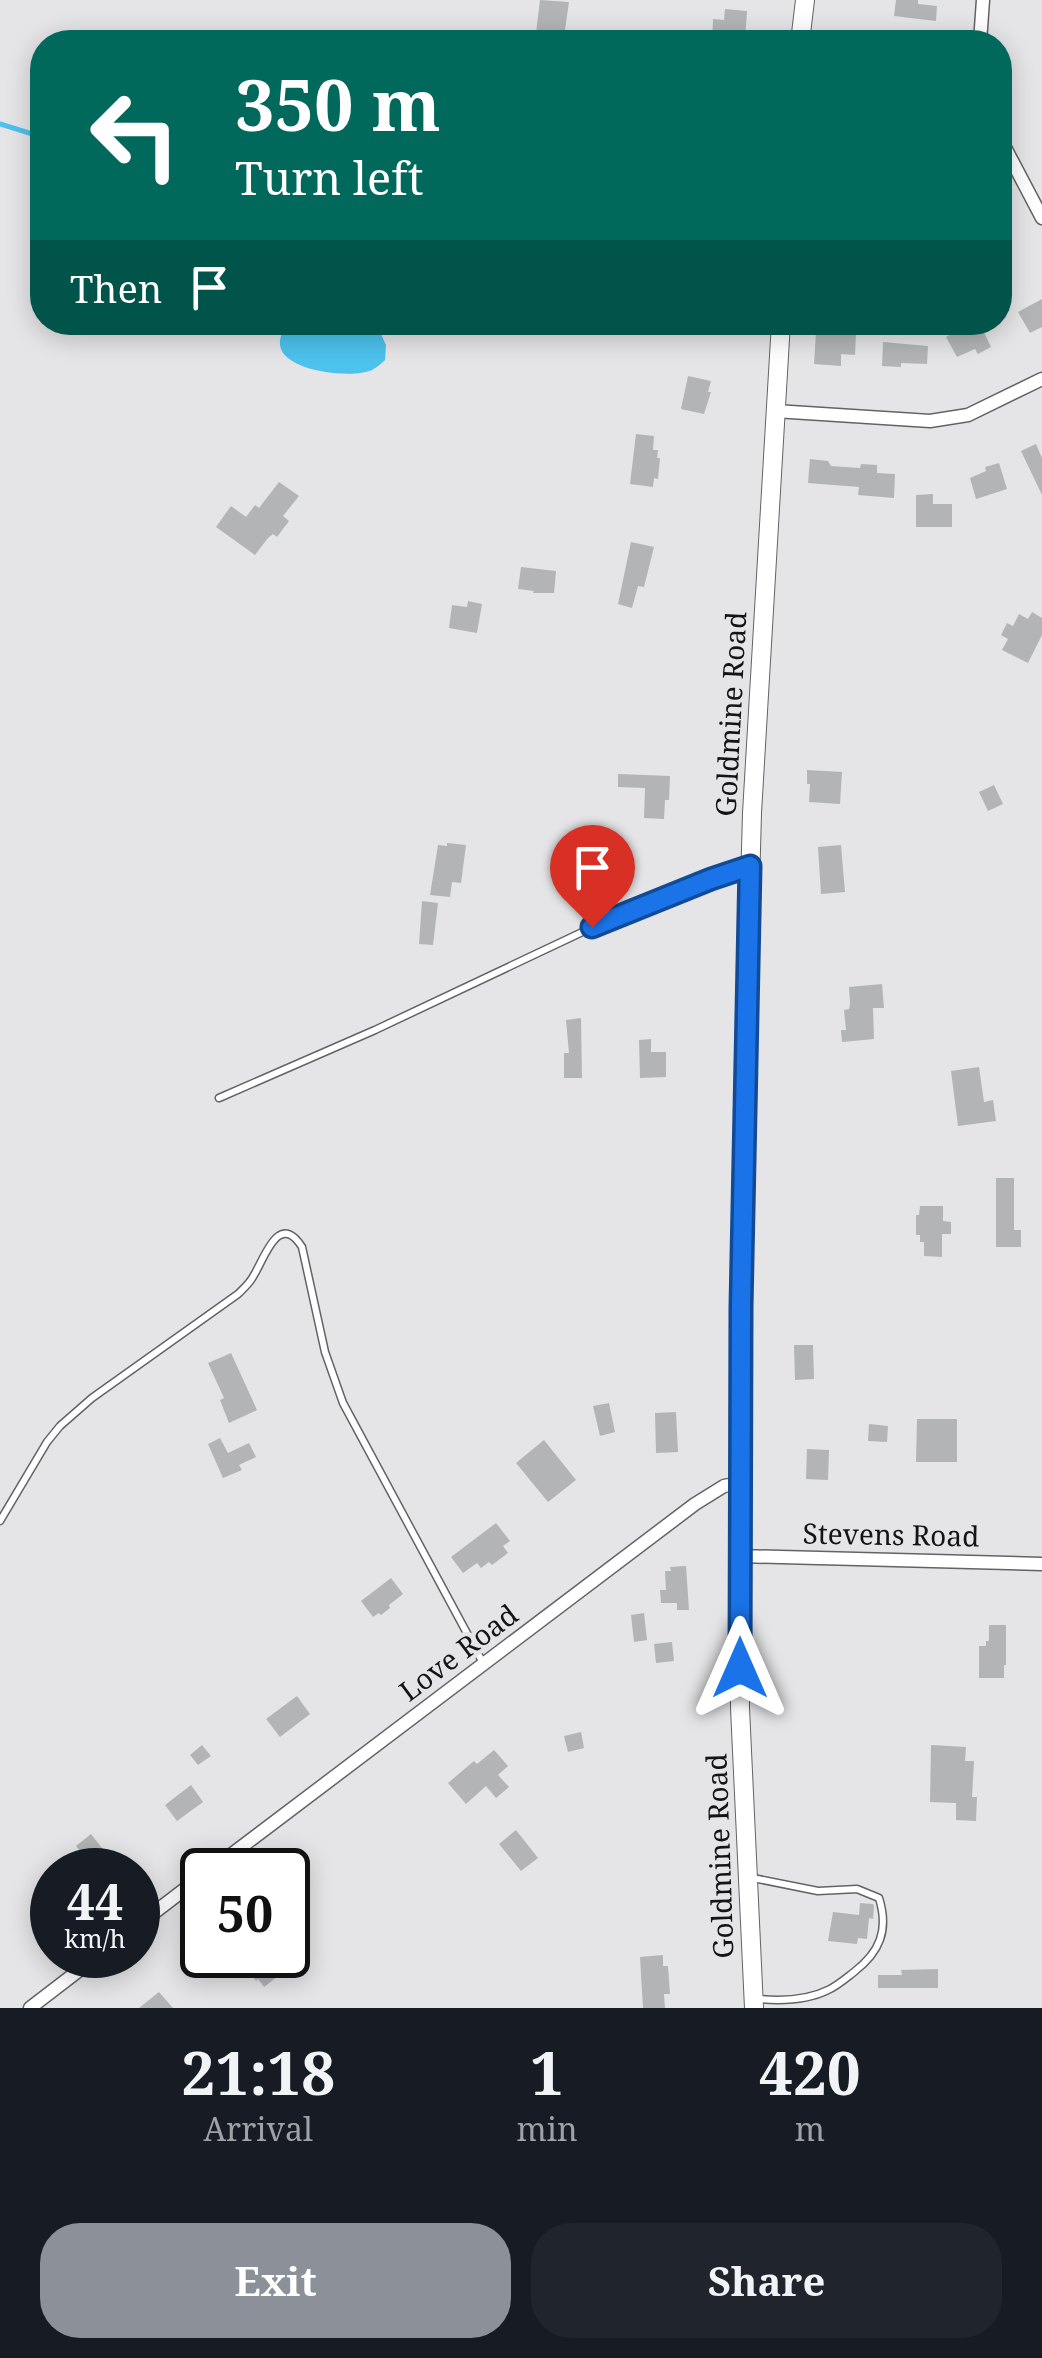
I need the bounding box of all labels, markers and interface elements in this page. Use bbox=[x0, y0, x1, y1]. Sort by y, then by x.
text: 350 m bbox=[235, 56, 441, 152]
icon: left bbox=[70, 70, 200, 200]
text: Turn left bbox=[235, 147, 424, 208]
icon: arrive bbox=[182, 260, 237, 315]
text: Then bbox=[70, 262, 162, 314]
street label: Goldmine Road bbox=[706, 611, 754, 817]
pin bbox=[550, 825, 635, 928]
icon: arrive bbox=[565, 840, 620, 895]
street label: Stevens Road bbox=[802, 1513, 980, 1555]
street label: Love Road bbox=[391, 1595, 525, 1709]
position arrow bbox=[688, 1616, 792, 1720]
street label: Goldmine Road bbox=[696, 1753, 742, 1959]
speed limit sign: 50 bbox=[180, 1848, 310, 1978]
text: 44 bbox=[67, 1867, 123, 1935]
text: km/h bbox=[64, 1921, 126, 1955]
text: 21:18 bbox=[181, 2031, 335, 2113]
text: 1 bbox=[530, 2031, 564, 2113]
text: 420 bbox=[759, 2031, 861, 2113]
text: Arrival bbox=[204, 2107, 313, 2150]
text: min bbox=[517, 2107, 578, 2150]
text: m bbox=[795, 2107, 825, 2150]
button: Exit bbox=[40, 2223, 511, 2338]
button: Share bbox=[531, 2223, 1002, 2338]

